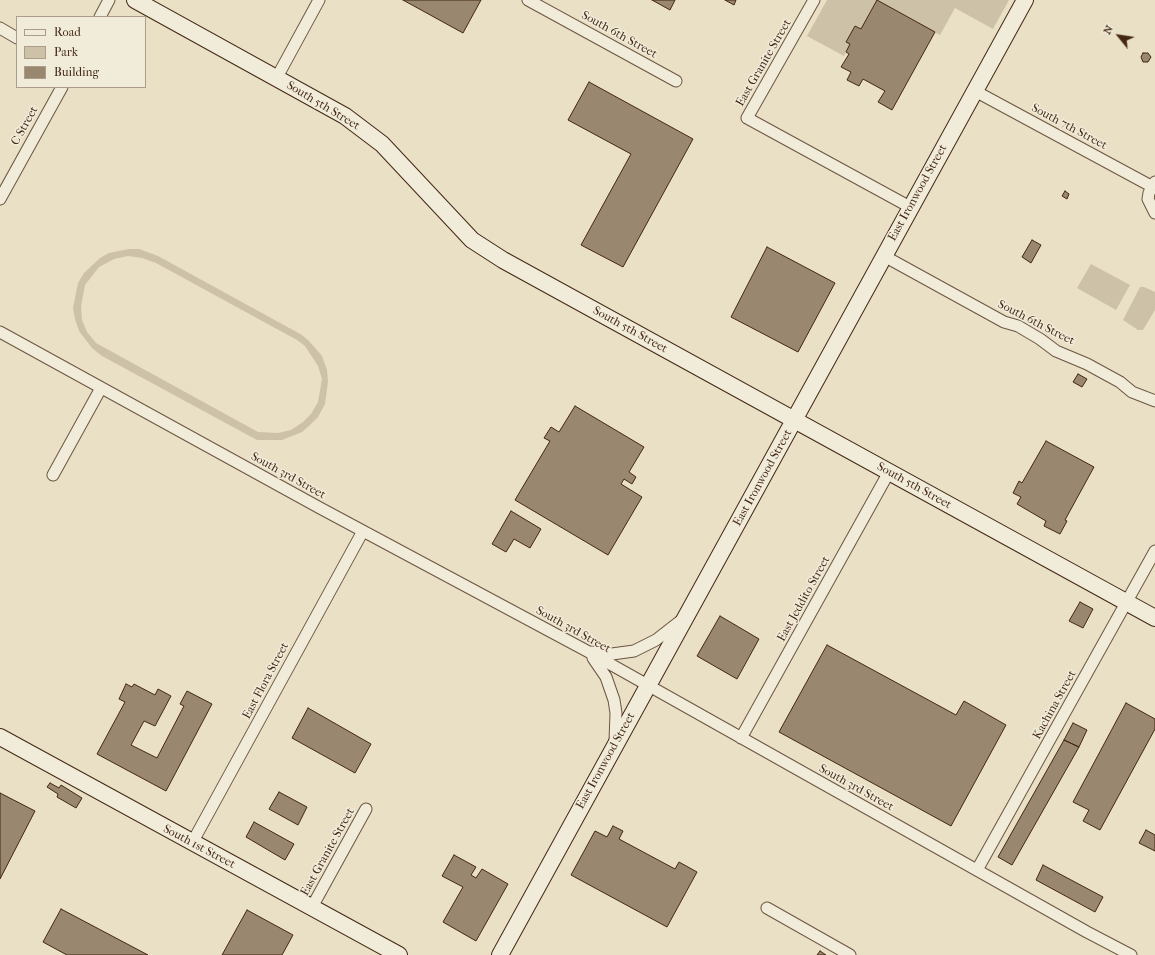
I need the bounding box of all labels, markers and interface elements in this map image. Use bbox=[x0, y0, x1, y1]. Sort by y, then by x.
street label: South 6th Street bbox=[579, 8, 659, 62]
legend bbox=[16, 16, 146, 88]
north arrow bbox=[1099, 16, 1139, 56]
street label: East Granite Street bbox=[733, 17, 795, 109]
text: N bbox=[1100, 23, 1116, 37]
text: Road bbox=[54, 25, 81, 39]
text: Park bbox=[54, 45, 78, 59]
text: Building bbox=[54, 65, 99, 79]
street label: South 5th Street bbox=[284, 78, 362, 134]
street label: South 7th Street bbox=[1029, 101, 1109, 153]
street label: C Street bbox=[8, 104, 42, 148]
street label: East Ironwood Street bbox=[885, 142, 951, 244]
street label: South 6th Street bbox=[995, 297, 1077, 349]
street label: South 5th Street bbox=[590, 304, 670, 356]
street label: East Ironwood Street bbox=[730, 427, 796, 529]
street label: South 3rd Street bbox=[248, 450, 328, 502]
street label: South 5th Street bbox=[874, 460, 954, 512]
street label: East Jeddito Street bbox=[775, 554, 833, 644]
street label: South 3rd Street bbox=[533, 604, 613, 656]
street label: East Flora Street bbox=[240, 640, 292, 722]
street label: Kachina Street bbox=[1030, 668, 1080, 742]
street label: East Ironwood Street bbox=[573, 710, 639, 812]
street label: South 3rd Street bbox=[816, 762, 896, 814]
street label: East Granite Street bbox=[298, 806, 358, 898]
street label: South 1st Street bbox=[160, 822, 238, 872]

